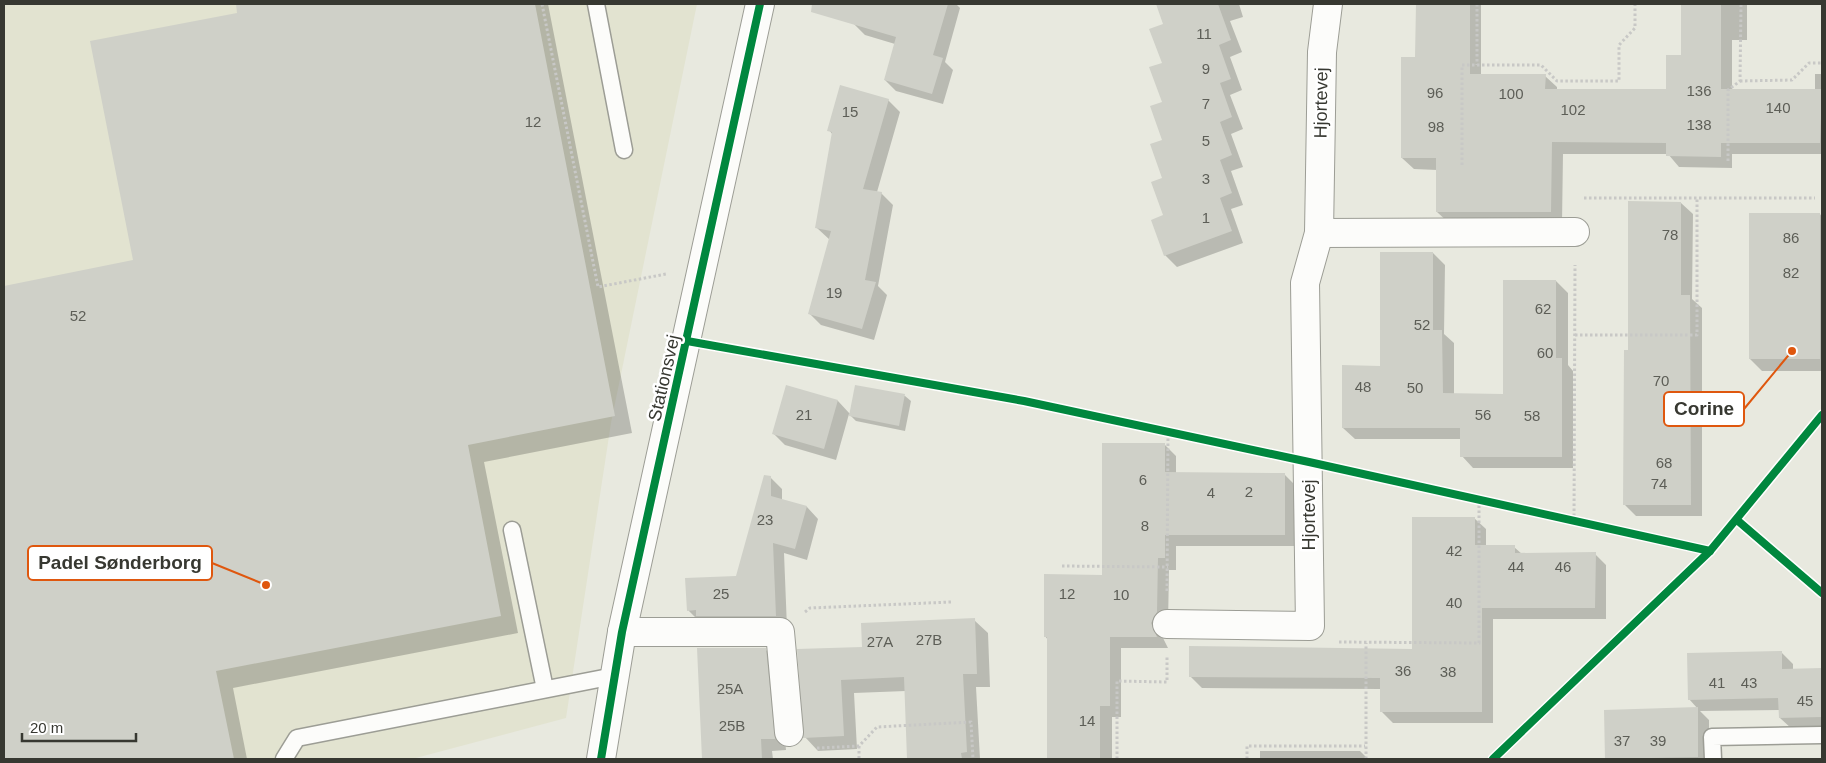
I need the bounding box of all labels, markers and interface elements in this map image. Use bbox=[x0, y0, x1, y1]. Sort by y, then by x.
house number: 11 bbox=[1196, 25, 1212, 42]
house number: 9 bbox=[1202, 60, 1210, 77]
street label: Hjortevej bbox=[1310, 67, 1332, 139]
house number: 136 bbox=[1686, 82, 1712, 99]
house number: 96 bbox=[1427, 84, 1443, 101]
house number: 100 bbox=[1498, 85, 1524, 102]
house number: 7 bbox=[1202, 95, 1210, 112]
house number: 140 bbox=[1765, 99, 1791, 116]
house number: 102 bbox=[1560, 101, 1586, 118]
house number: 15 bbox=[842, 103, 858, 120]
house number: 12 bbox=[525, 113, 541, 130]
house number: 138 bbox=[1686, 116, 1712, 133]
house number: 98 bbox=[1428, 118, 1444, 135]
house number: 5 bbox=[1202, 132, 1210, 149]
house number: 3 bbox=[1202, 170, 1210, 187]
house number: 1 bbox=[1202, 209, 1210, 226]
house number: 78 bbox=[1662, 226, 1678, 243]
house number: 86 bbox=[1783, 229, 1799, 246]
house number: 82 bbox=[1783, 264, 1799, 281]
house number: 19 bbox=[826, 284, 842, 301]
house number: 62 bbox=[1535, 300, 1551, 317]
house number: 52 bbox=[70, 307, 86, 324]
house number: 52 bbox=[1414, 316, 1430, 333]
street label: Stationsvej bbox=[644, 333, 684, 423]
house number: 60 bbox=[1537, 344, 1553, 361]
house number: 70 bbox=[1653, 372, 1669, 389]
house number: 48 bbox=[1355, 378, 1371, 395]
house number: 50 bbox=[1407, 379, 1423, 396]
callout: Corine bbox=[1664, 392, 1744, 426]
text: Corine bbox=[1674, 398, 1734, 419]
house number: 21 bbox=[796, 406, 812, 423]
house number: 56 bbox=[1475, 406, 1491, 423]
house number: 58 bbox=[1524, 407, 1540, 424]
house number: 68 bbox=[1656, 454, 1672, 471]
house number: 6 bbox=[1139, 471, 1147, 488]
house number: 74 bbox=[1651, 475, 1667, 492]
street label: Hjortevej bbox=[1299, 479, 1319, 551]
house number: 2 bbox=[1245, 483, 1253, 500]
house number: 4 bbox=[1207, 484, 1215, 501]
house number: 23 bbox=[757, 511, 773, 528]
house number: 8 bbox=[1141, 517, 1149, 534]
house number: 42 bbox=[1446, 542, 1462, 559]
callout: Padel Sønderborg bbox=[28, 546, 212, 580]
text: Padel Sønderborg bbox=[38, 552, 202, 573]
house number: 44 bbox=[1508, 558, 1524, 575]
house number: 46 bbox=[1555, 558, 1571, 575]
house number: 25 bbox=[713, 585, 729, 602]
house number: 12 bbox=[1059, 585, 1075, 602]
house number: 10 bbox=[1113, 586, 1129, 603]
house number: 40 bbox=[1446, 594, 1462, 611]
house number: 27B bbox=[916, 631, 942, 648]
house number: 27A bbox=[867, 633, 893, 650]
house number: 36 bbox=[1395, 662, 1411, 679]
house number: 38 bbox=[1440, 663, 1456, 680]
house number: 41 bbox=[1709, 674, 1725, 691]
house number: 43 bbox=[1741, 674, 1757, 691]
house number: 25A bbox=[717, 680, 743, 697]
house number: 45 bbox=[1797, 692, 1813, 709]
scale bar bbox=[22, 710, 136, 742]
house number: 14 bbox=[1079, 712, 1095, 729]
house number: 25B bbox=[719, 717, 745, 734]
text: 20 m bbox=[30, 719, 63, 736]
house number: 37 bbox=[1614, 732, 1630, 749]
house number: 39 bbox=[1650, 732, 1666, 749]

